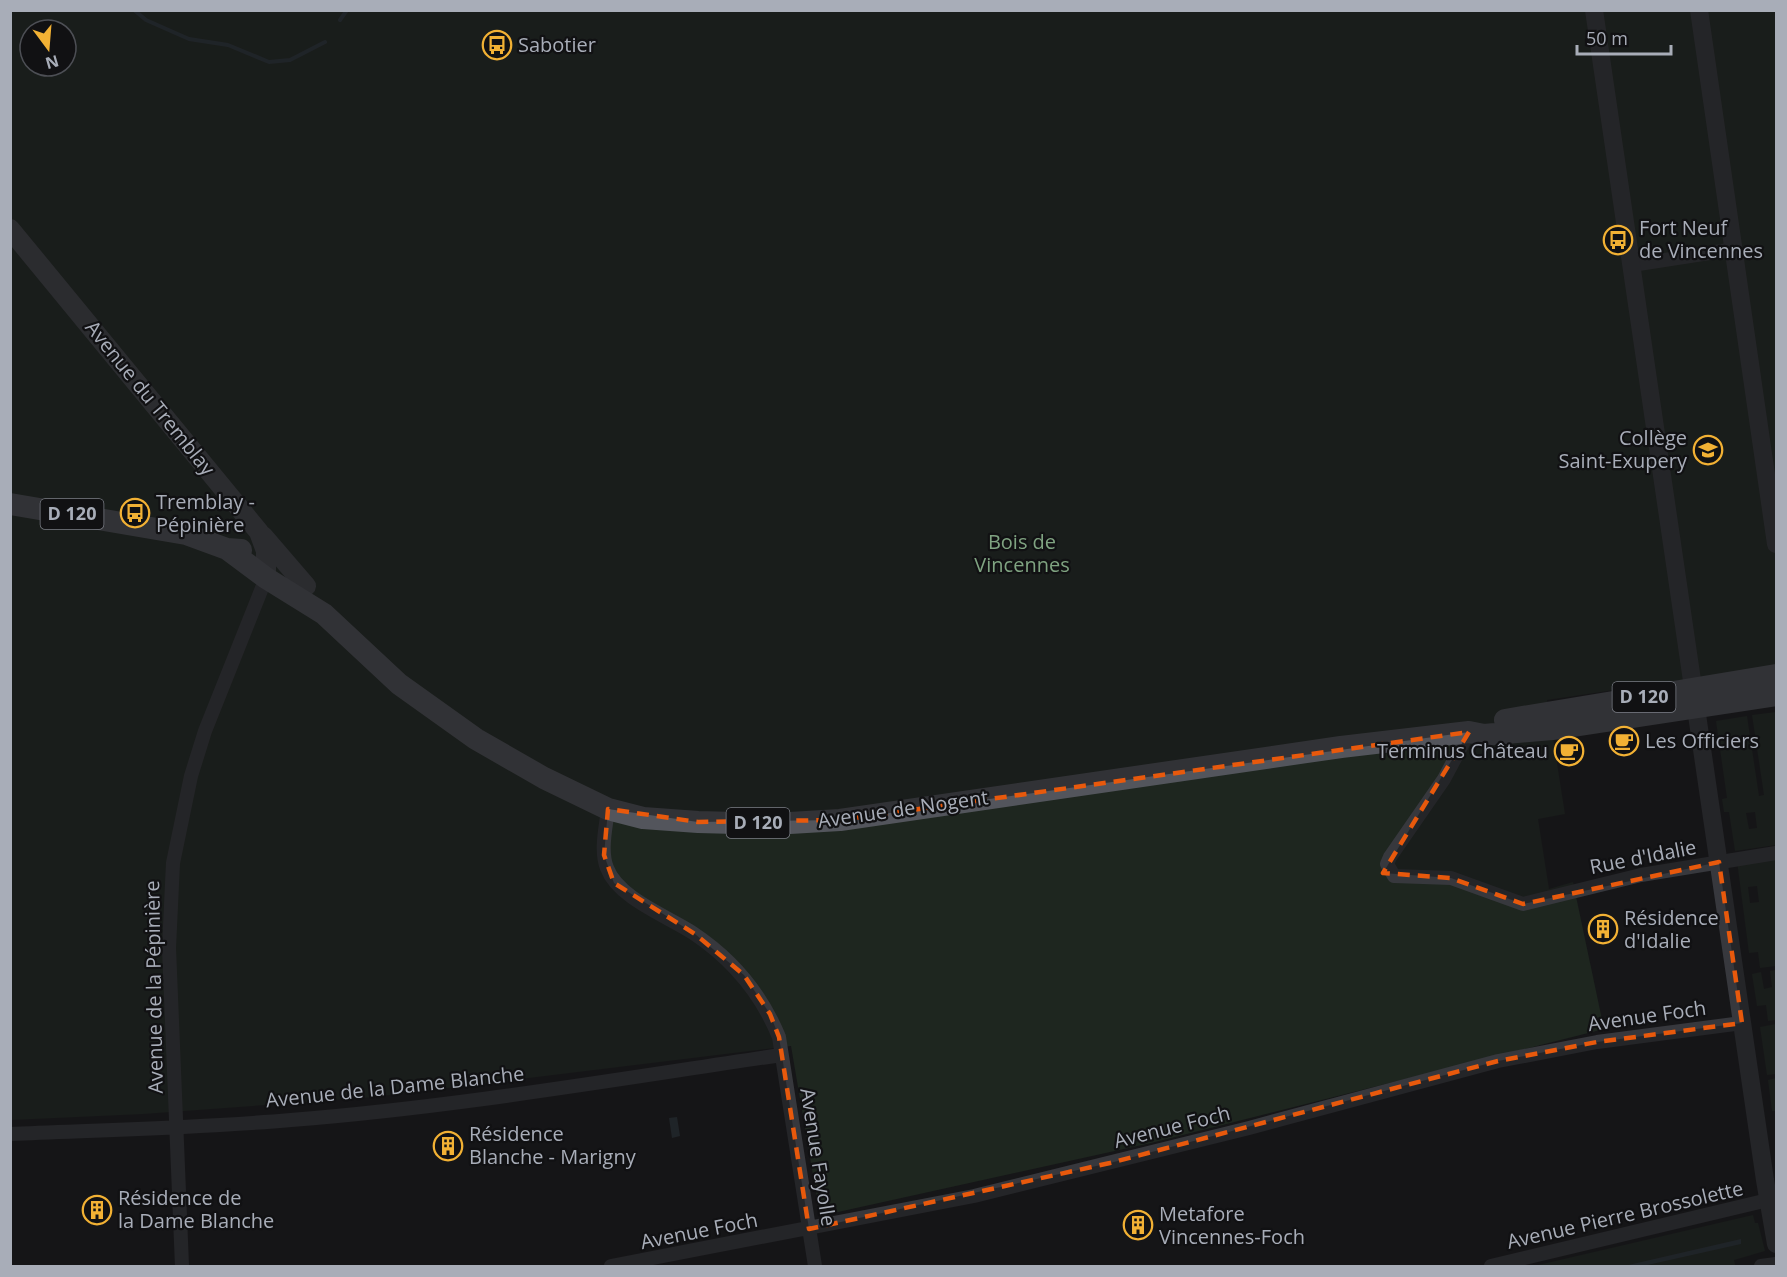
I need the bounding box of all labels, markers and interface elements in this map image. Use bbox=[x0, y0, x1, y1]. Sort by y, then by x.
north arrow bbox=[18, 18, 78, 78]
scale bar bbox=[1577, 18, 1672, 56]
text: 50 m bbox=[1586, 26, 1628, 50]
bus stop icon: Sabotier bbox=[481, 29, 513, 61]
place label: Sabotier bbox=[518, 31, 596, 58]
text: N bbox=[43, 50, 61, 75]
place label: Fort Neuf de Vincennes bbox=[1639, 214, 1763, 264]
bus stop icon: Fort Neuf de Vincennes bbox=[1602, 224, 1634, 256]
street label: Avenue du Tremblay bbox=[80, 315, 222, 482]
place label: Collège Saint-Exupery bbox=[1559, 424, 1688, 474]
school or university icon: Collège Saint-Exupery bbox=[1692, 434, 1724, 466]
place label: Tremblay - Pépinière bbox=[156, 488, 255, 538]
bus stop icon: Tremblay - Pépinière bbox=[119, 497, 151, 529]
road number: D 120 bbox=[40, 499, 104, 529]
park label: Bois de Vincennes bbox=[974, 528, 1070, 578]
road number: D 120 bbox=[1612, 682, 1676, 712]
cafe icon: Les Officiers bbox=[1608, 725, 1640, 757]
place label: Les Officiers bbox=[1645, 727, 1759, 754]
cafe icon: Terminus Château bbox=[1553, 735, 1585, 767]
place label: Terminus Château bbox=[1377, 737, 1548, 764]
street label: Avenue de Nogent bbox=[816, 783, 990, 834]
road number: D 120 bbox=[726, 808, 789, 838]
street label: Rue d'Idalie bbox=[1587, 833, 1698, 880]
street label: Avenue de la Pépinière bbox=[138, 880, 169, 1094]
place label: Résidence d'Idalie bbox=[1624, 904, 1719, 954]
building icon: Résidence d'Idalie bbox=[1587, 913, 1619, 945]
street label: Avenue Foch bbox=[1586, 994, 1708, 1037]
street label: Avenue de la Dame Blanche bbox=[264, 1059, 526, 1114]
street label: Avenue Fayolle bbox=[794, 1086, 843, 1228]
street label: Avenue Foch bbox=[1111, 1099, 1233, 1154]
place label: Résidence Blanche - Marigny bbox=[469, 1120, 637, 1170]
building icon: Résidence Blanche - Marigny bbox=[432, 1130, 464, 1162]
street label: Avenue Pierre Brossolette bbox=[1504, 1174, 1746, 1255]
place label: Résidence de la Dame Blanche bbox=[118, 1184, 274, 1234]
building icon: Résidence de la Dame Blanche bbox=[81, 1194, 113, 1226]
place label: Metafore Vincennes-Foch bbox=[1159, 1200, 1305, 1250]
street label: Avenue Foch bbox=[638, 1206, 760, 1255]
building icon: Metafore Vincennes-Foch bbox=[1122, 1209, 1154, 1241]

